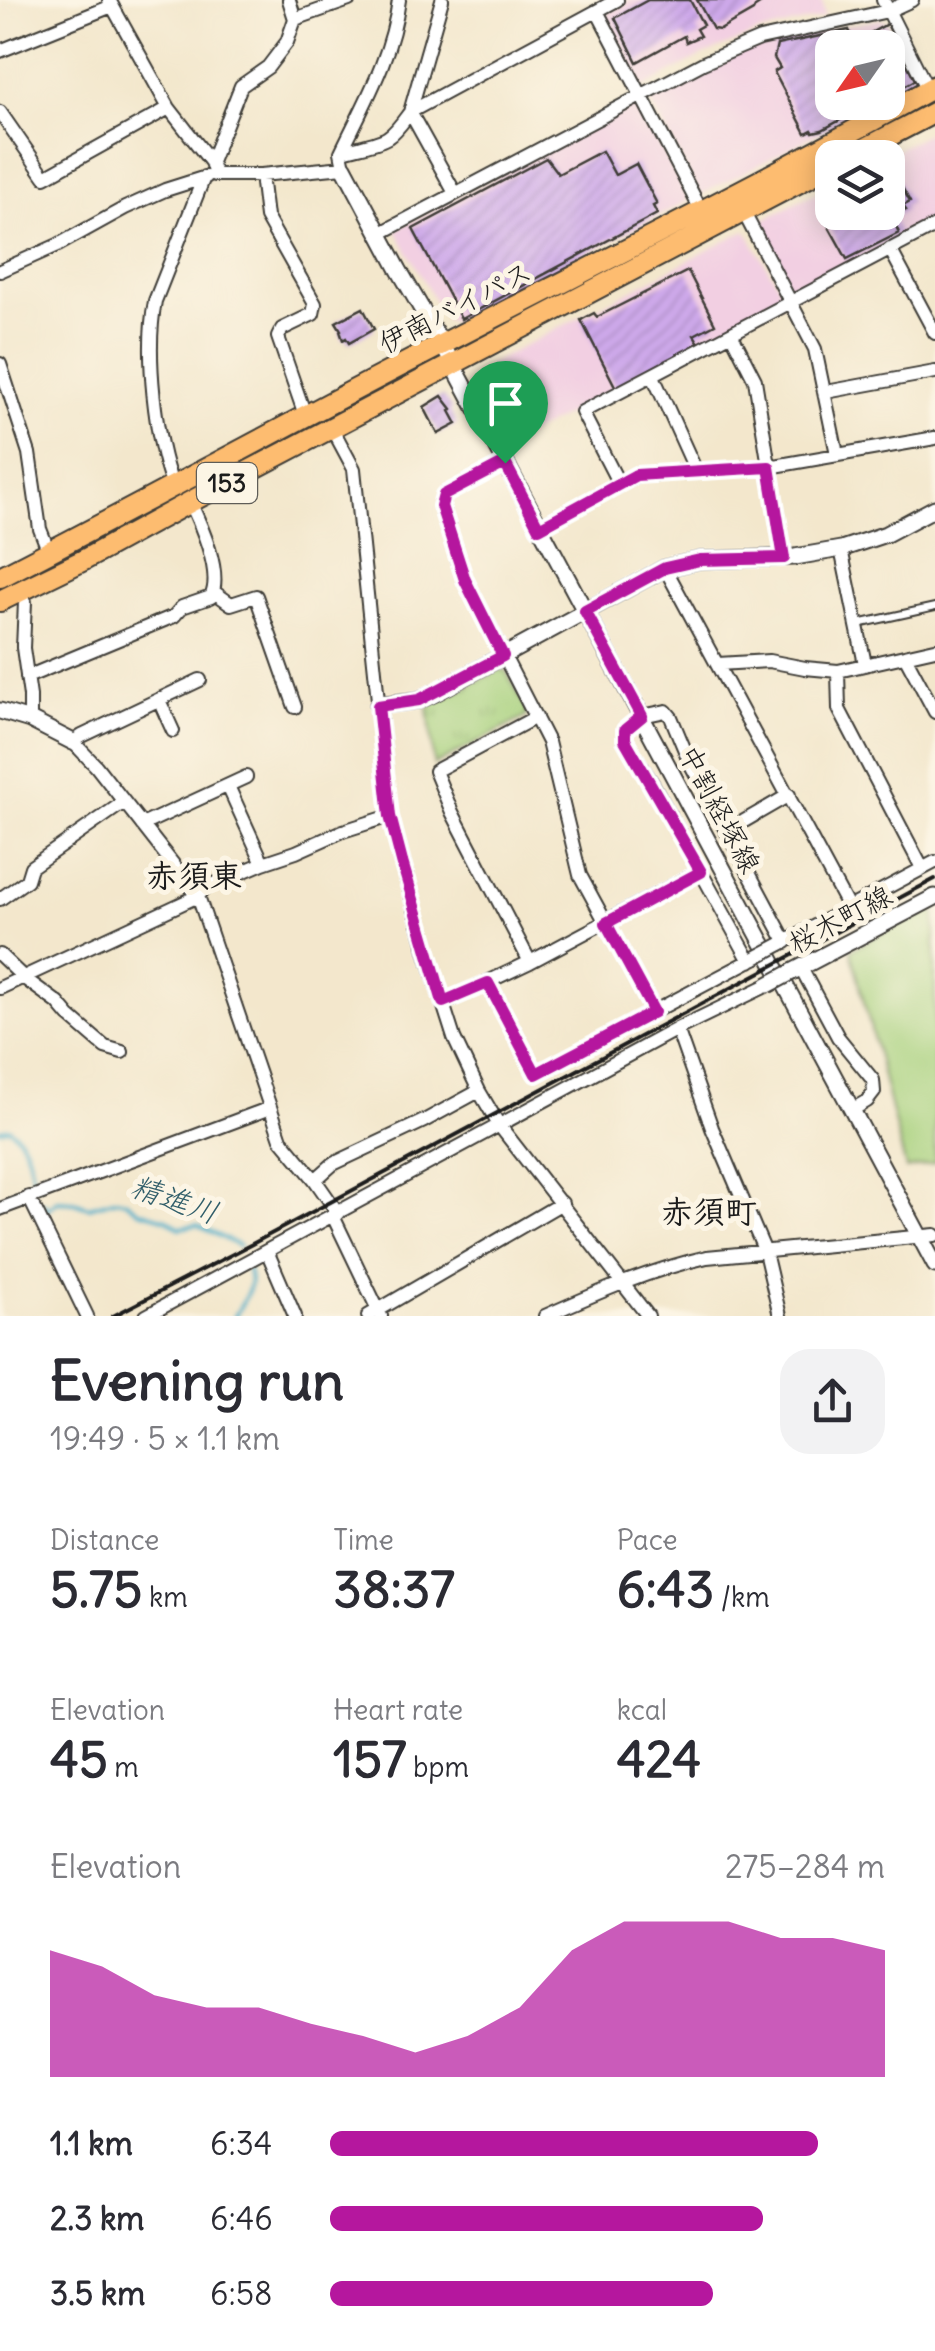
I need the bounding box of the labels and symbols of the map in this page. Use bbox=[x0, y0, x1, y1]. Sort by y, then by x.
north arrow bbox=[815, 30, 905, 120]
street label: 伊南バイパス bbox=[372, 253, 538, 361]
pin bbox=[463, 361, 548, 464]
road number: 153 bbox=[197, 463, 257, 503]
street label: 中割経塚線 bbox=[671, 739, 769, 879]
district label: 赤須東 bbox=[146, 855, 242, 896]
street label: 桜木町線 bbox=[782, 877, 898, 961]
water label: 精進川 bbox=[126, 1166, 224, 1232]
district label: 赤須町 bbox=[661, 1191, 757, 1232]

